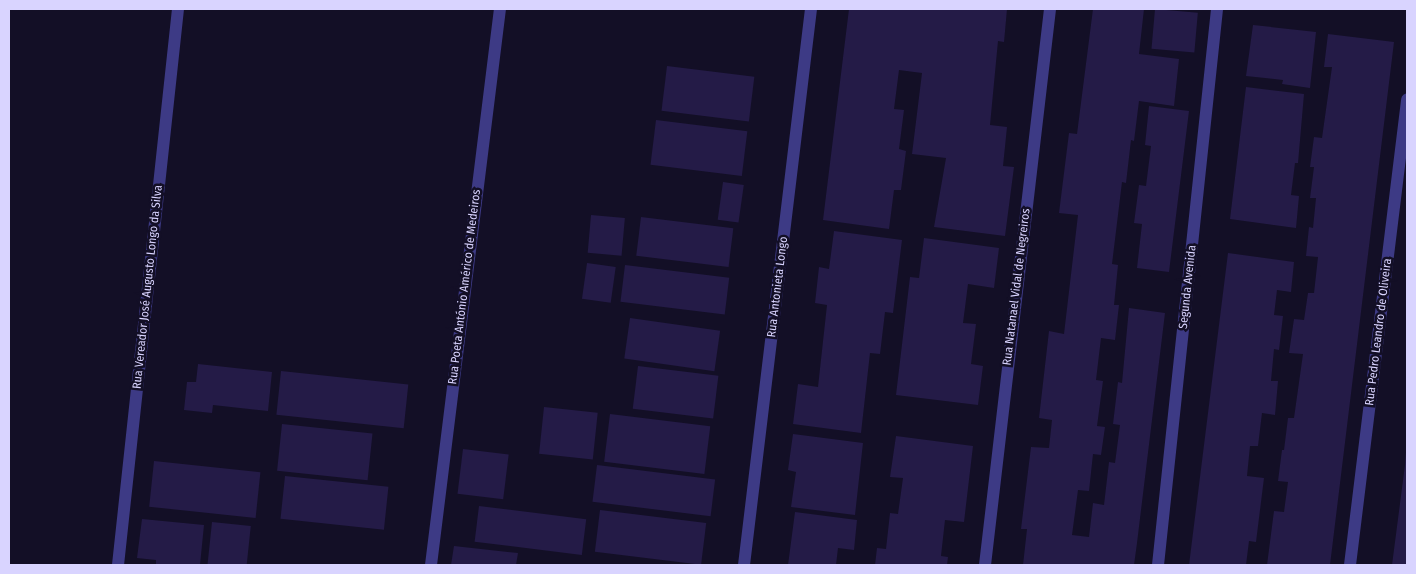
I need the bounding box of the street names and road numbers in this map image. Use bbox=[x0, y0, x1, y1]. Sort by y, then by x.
street label: Rua Vereador José Augusto Longo da Silva bbox=[130, 184, 166, 390]
street label: Rua Poeta António Américo de Medeiros bbox=[446, 189, 484, 385]
street label: Rua Natanael Vidal de Negreiros bbox=[1000, 208, 1034, 366]
street label: Rua Antonieta Longo bbox=[765, 236, 791, 338]
street label: Segunda Avenida bbox=[1176, 244, 1200, 330]
street label: Rua Pedro Leandro de Oliveira bbox=[1363, 258, 1395, 406]

